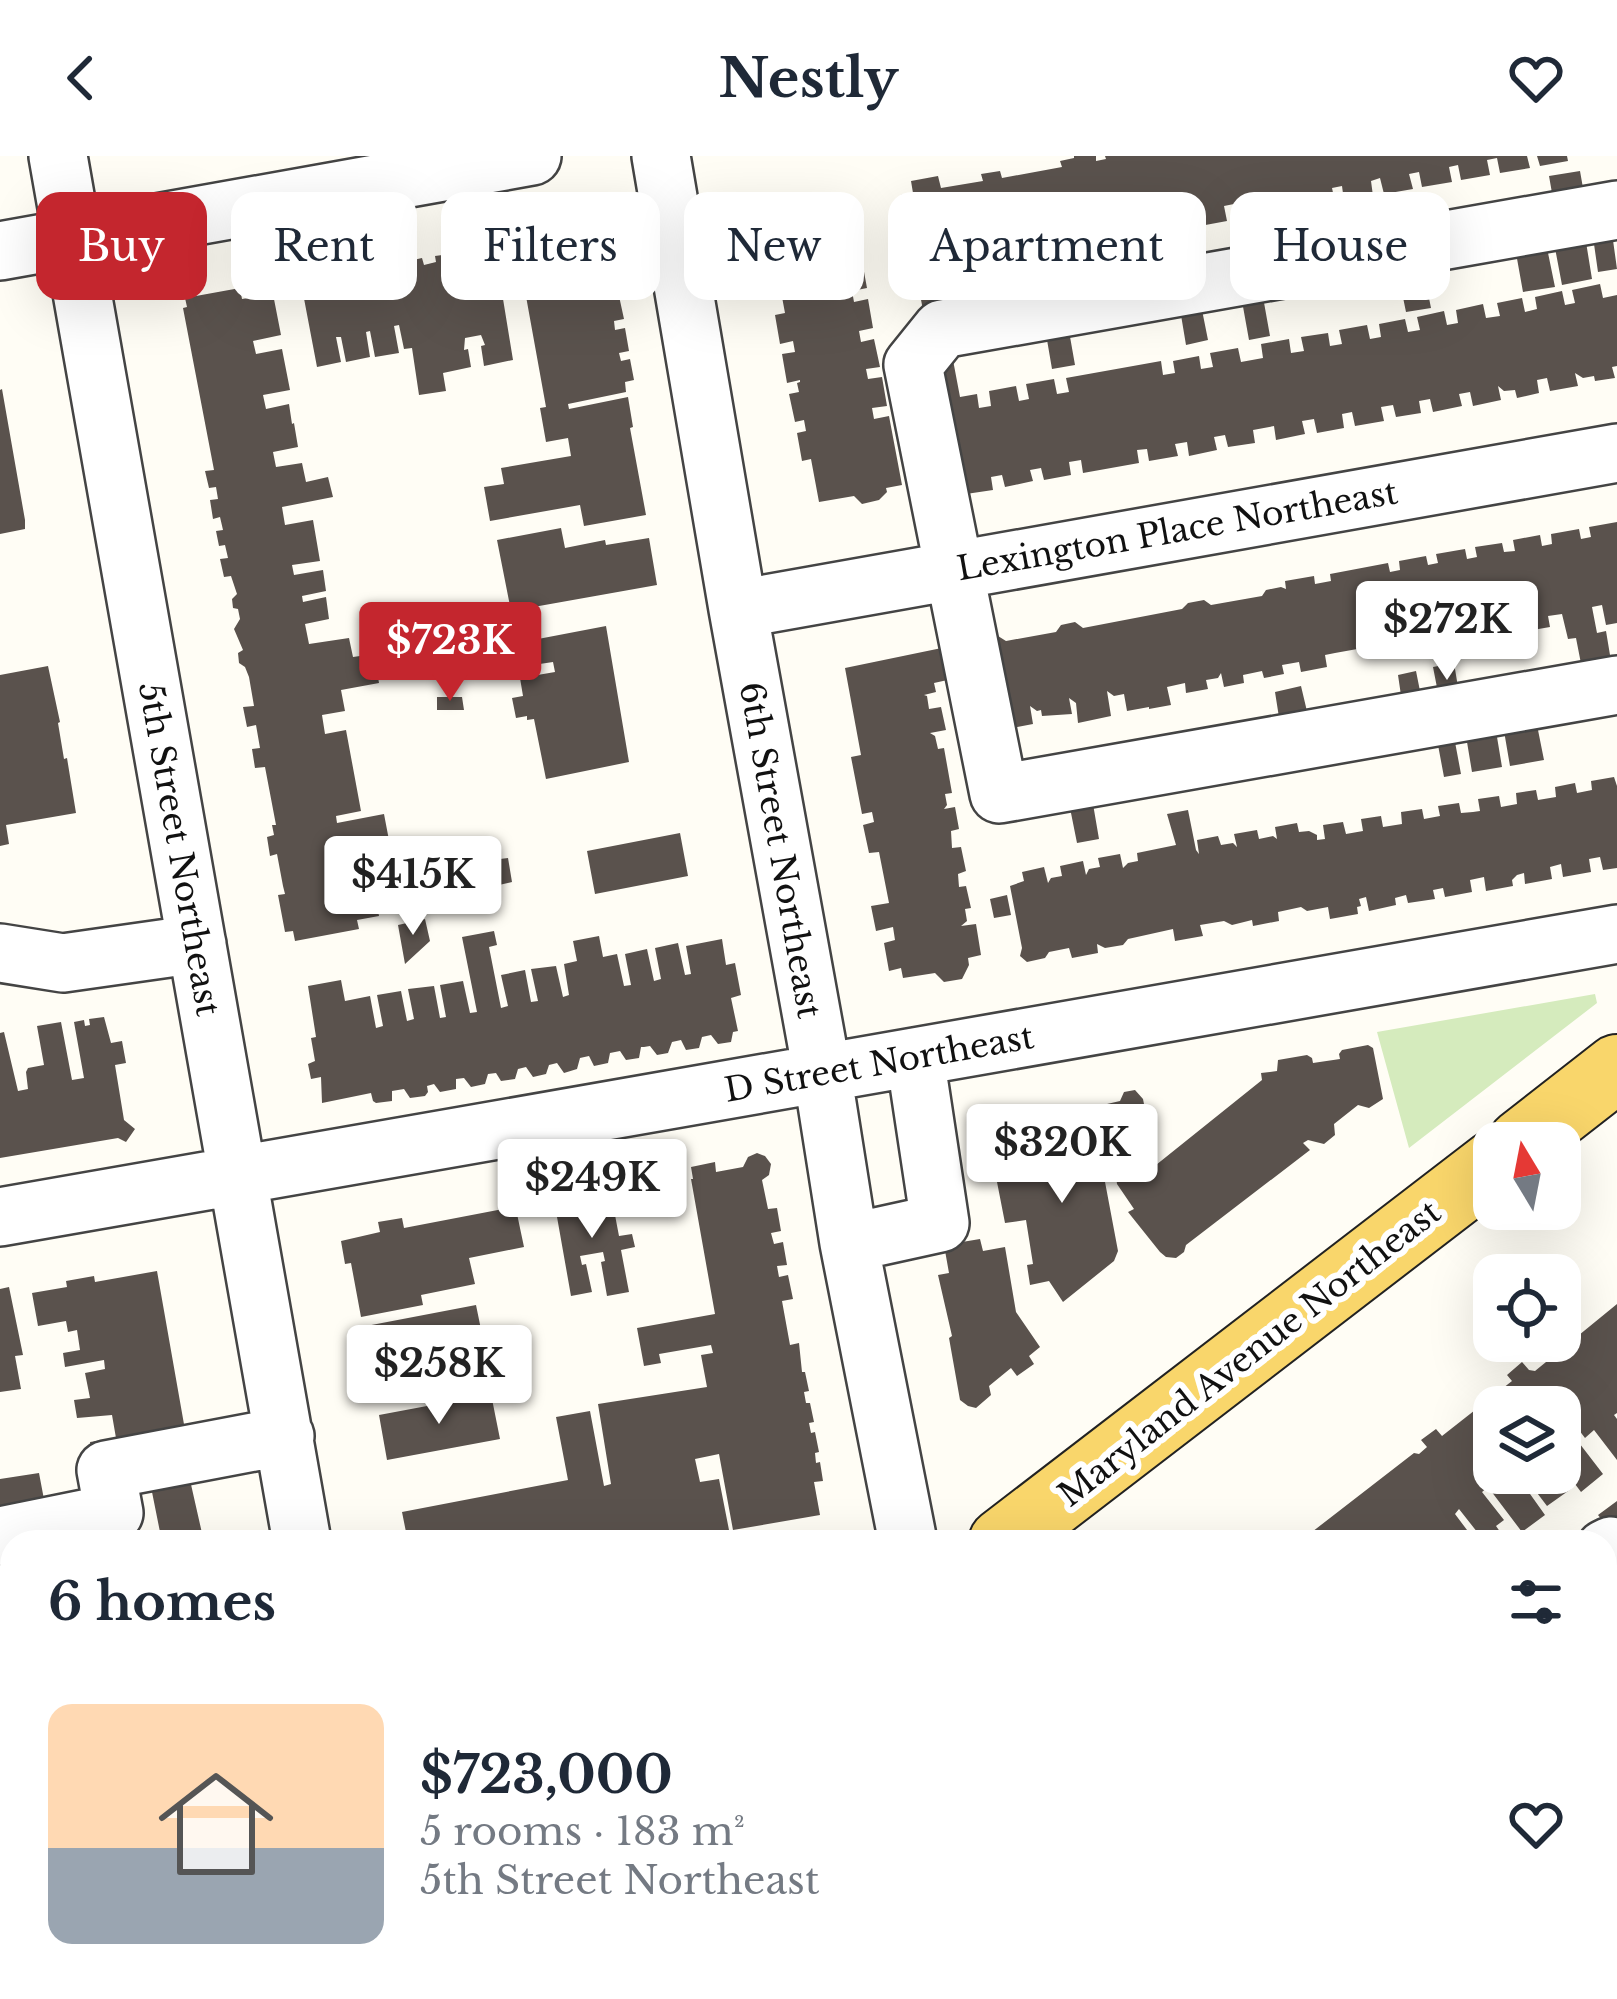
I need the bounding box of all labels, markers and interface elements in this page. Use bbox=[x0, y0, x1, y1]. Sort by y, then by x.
icon: back bbox=[48, 45, 114, 111]
text: Nestly bbox=[718, 45, 899, 112]
icon: heart bbox=[1503, 45, 1569, 111]
chip: Buy bbox=[36, 192, 207, 300]
chip: Rent bbox=[231, 192, 417, 300]
chip: Filters bbox=[441, 192, 660, 300]
chip: New bbox=[684, 192, 864, 300]
chip: Apartment bbox=[888, 192, 1206, 300]
chip: House bbox=[1230, 192, 1450, 300]
street label: Lexington Place Northeast bbox=[954, 471, 1401, 589]
pin: $272K bbox=[1363, 581, 1531, 683]
text: $272K bbox=[1383, 595, 1511, 644]
pin: $723K bbox=[366, 602, 534, 704]
text: $723K bbox=[386, 616, 514, 665]
street label: 5th Street Northeast bbox=[130, 679, 229, 1020]
street label: 6th Street Northeast bbox=[731, 679, 830, 1022]
pin: $415K bbox=[329, 836, 497, 938]
text: $415K bbox=[351, 850, 475, 899]
street label: D Street Northeast bbox=[721, 1016, 1037, 1111]
pin: $320K bbox=[978, 1104, 1146, 1206]
text: $320K bbox=[994, 1118, 1130, 1167]
north arrow bbox=[1473, 1122, 1581, 1230]
map controls bbox=[1473, 1122, 1581, 1494]
pin: $249K bbox=[508, 1139, 676, 1241]
text: $249K bbox=[525, 1153, 659, 1202]
street label: Maryland Avenue Northeast bbox=[1050, 1191, 1449, 1515]
button: locate bbox=[1473, 1254, 1581, 1362]
pin: $258K bbox=[355, 1325, 523, 1427]
text: $258K bbox=[374, 1339, 504, 1388]
button: layers bbox=[1473, 1386, 1581, 1494]
icon: filters bbox=[1503, 1569, 1569, 1635]
text: 6 homes bbox=[48, 1571, 276, 1634]
text: $723,000 bbox=[420, 1744, 673, 1807]
icon: home bbox=[144, 1752, 288, 1896]
icon: heart bbox=[1503, 1791, 1569, 1857]
text: 5 rooms · 183 m² bbox=[420, 1807, 745, 1856]
text: 5th Street Northeast bbox=[420, 1856, 819, 1905]

